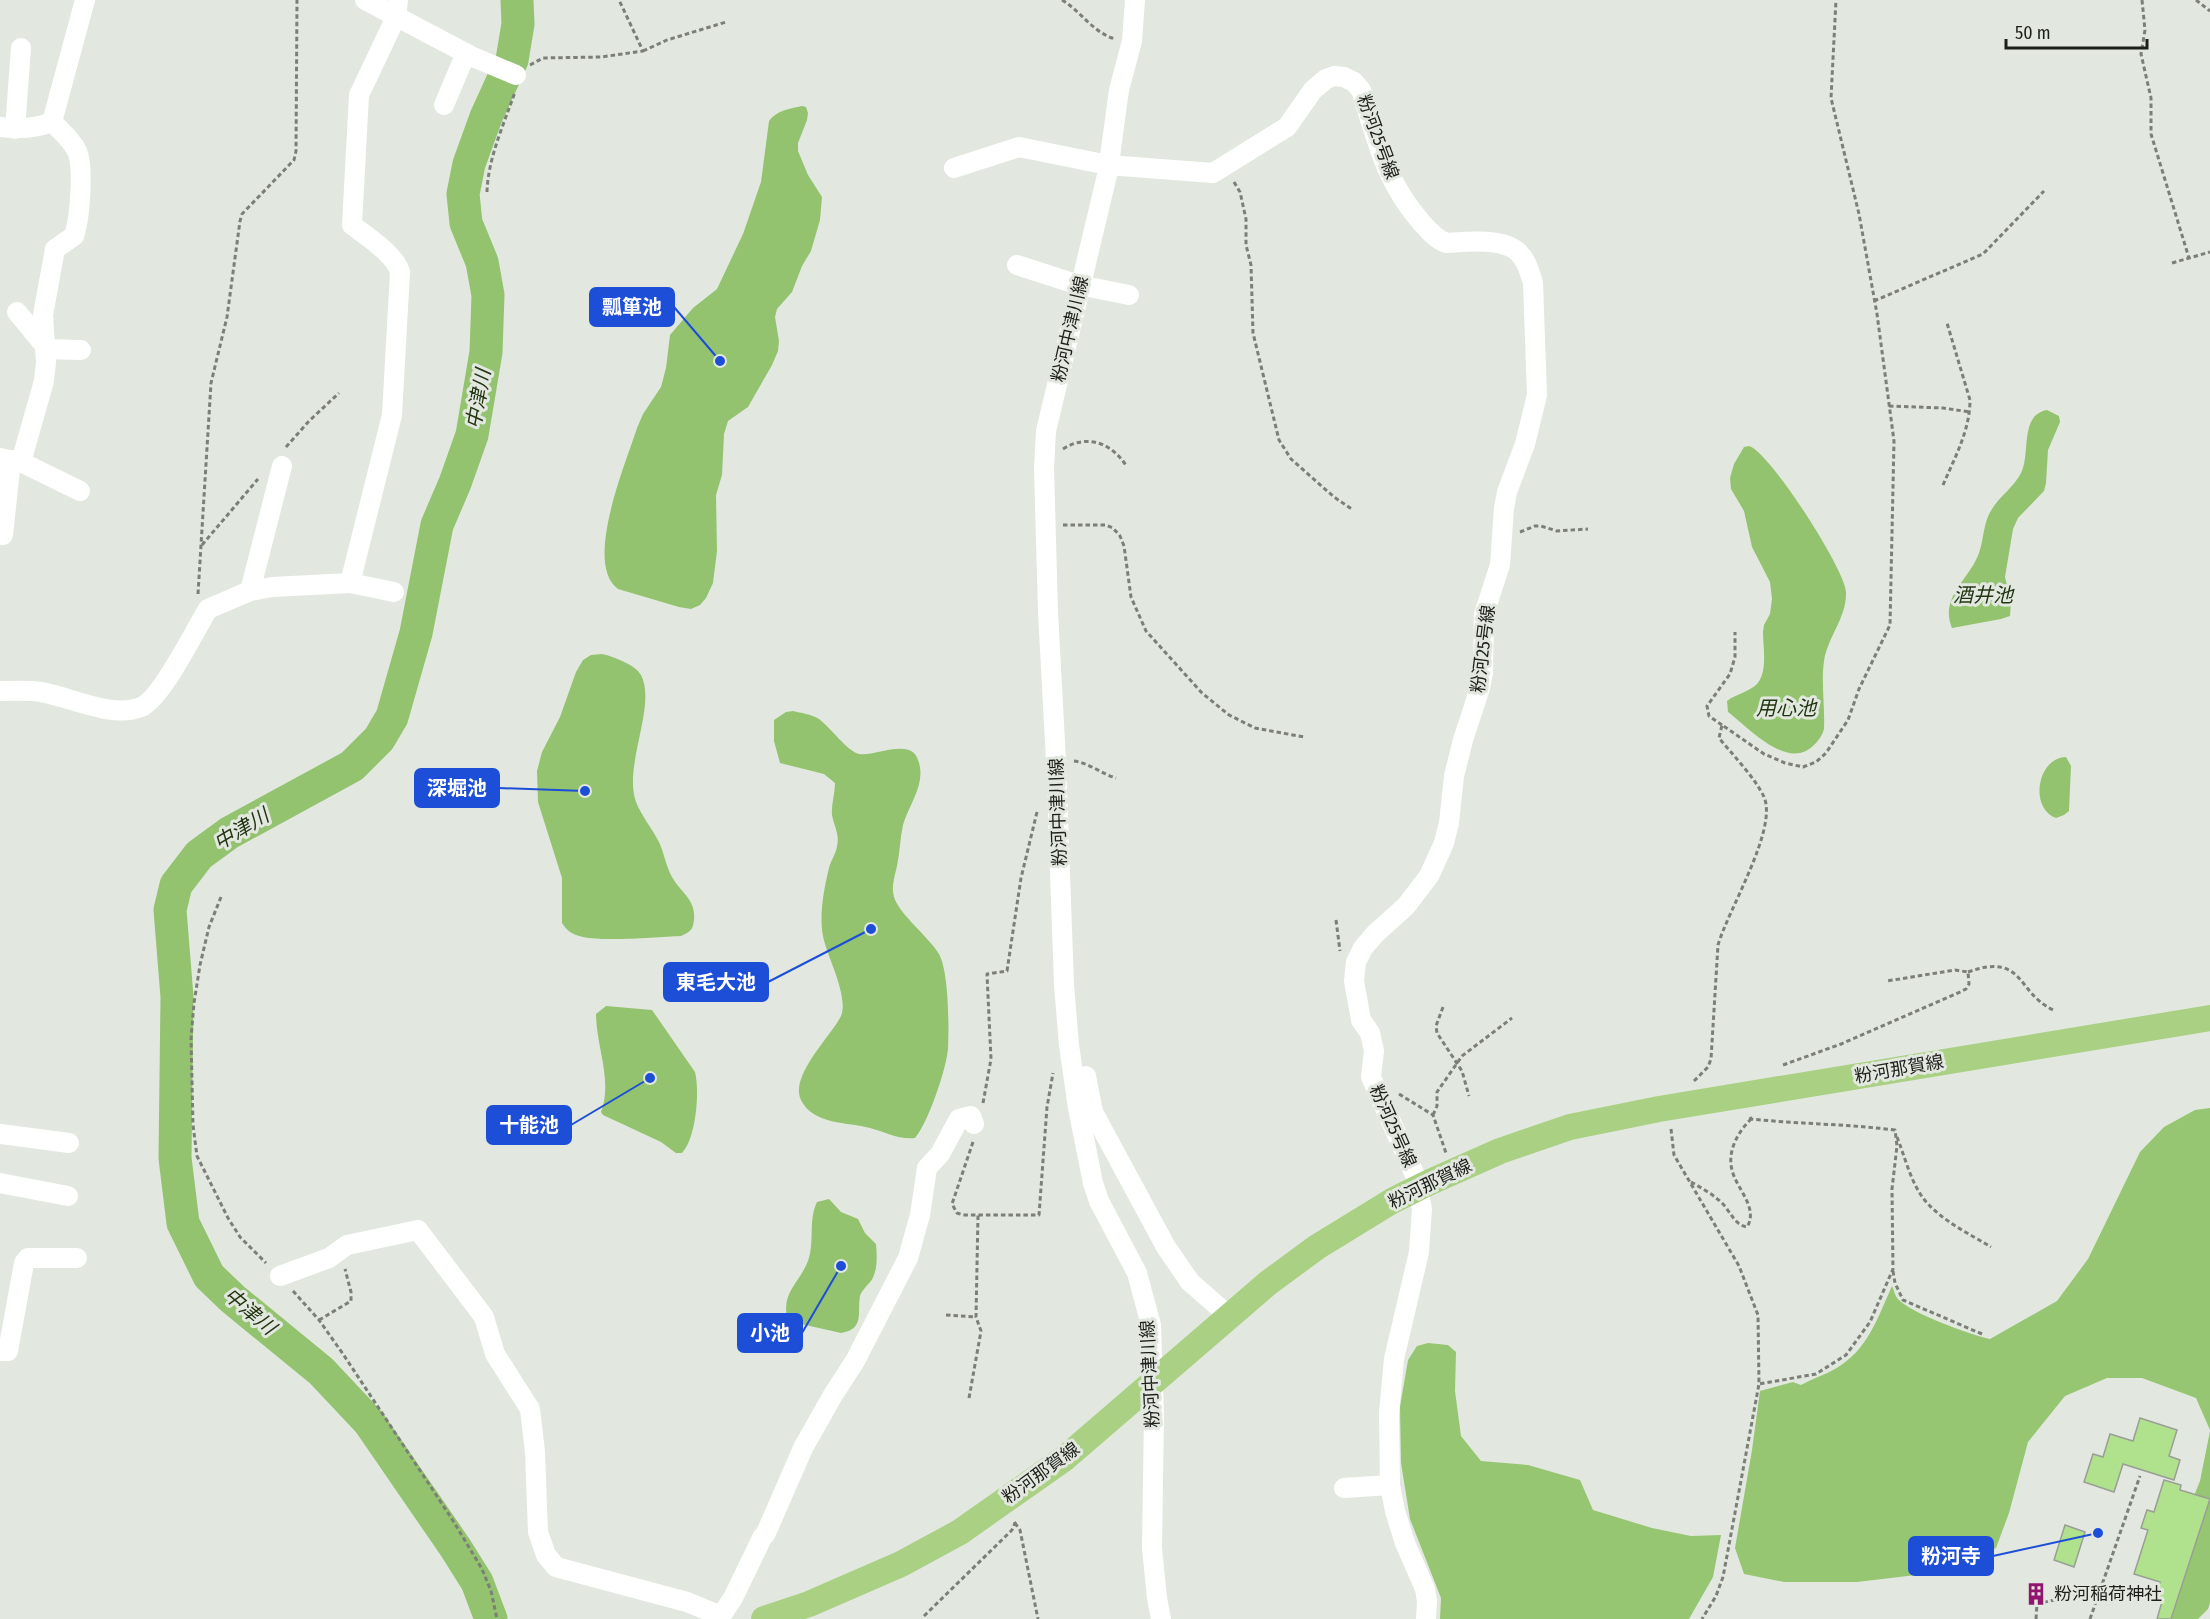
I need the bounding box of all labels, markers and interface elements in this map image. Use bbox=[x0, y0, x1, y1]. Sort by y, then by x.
scale bar bbox=[2006, 12, 2147, 50]
text: 50 m bbox=[2015, 22, 2051, 44]
street label: 粉河25号線 bbox=[1353, 92, 1403, 182]
street label: 粉河中津川線 bbox=[1047, 274, 1093, 384]
callout: 瓢箪池 bbox=[590, 288, 674, 326]
text: 瓢箪池 bbox=[602, 295, 662, 319]
water label: 中津川 bbox=[461, 365, 495, 431]
water label: 酒井池 bbox=[1953, 583, 2015, 607]
street label: 粉河25号線 bbox=[1467, 604, 1499, 694]
water label: 用心池 bbox=[1756, 696, 1818, 720]
street label: 粉河中津川線 bbox=[1045, 758, 1071, 866]
callout: 深堀池 bbox=[415, 769, 499, 807]
text: 深堀池 bbox=[427, 776, 487, 800]
water label: 中津川 bbox=[209, 802, 275, 855]
callout: 東毛大池 bbox=[664, 963, 768, 1001]
text: 東毛大池 bbox=[676, 970, 756, 994]
street label: 粉河那賀線 bbox=[1853, 1050, 1945, 1088]
street label: 粉河25号線 bbox=[1365, 1081, 1421, 1171]
callout: 十能池 bbox=[487, 1106, 571, 1144]
text: 十能池 bbox=[499, 1113, 559, 1137]
street label: 粉河那賀線 bbox=[1385, 1154, 1475, 1214]
water label: 中津川 bbox=[219, 1283, 282, 1341]
callout: 小池 bbox=[738, 1314, 802, 1352]
street label: 粉河中津川線 bbox=[1136, 1319, 1164, 1429]
text: 小池 bbox=[750, 1321, 790, 1345]
street label: 粉河那賀線 bbox=[998, 1438, 1084, 1508]
callout: 粉河寺 bbox=[1909, 1537, 1993, 1575]
text: 粉河寺 bbox=[1921, 1544, 1981, 1568]
building icon: 粉河稲荷神社 bbox=[2023, 1581, 2049, 1607]
place label: 粉河稲荷神社 bbox=[2054, 1583, 2162, 1605]

